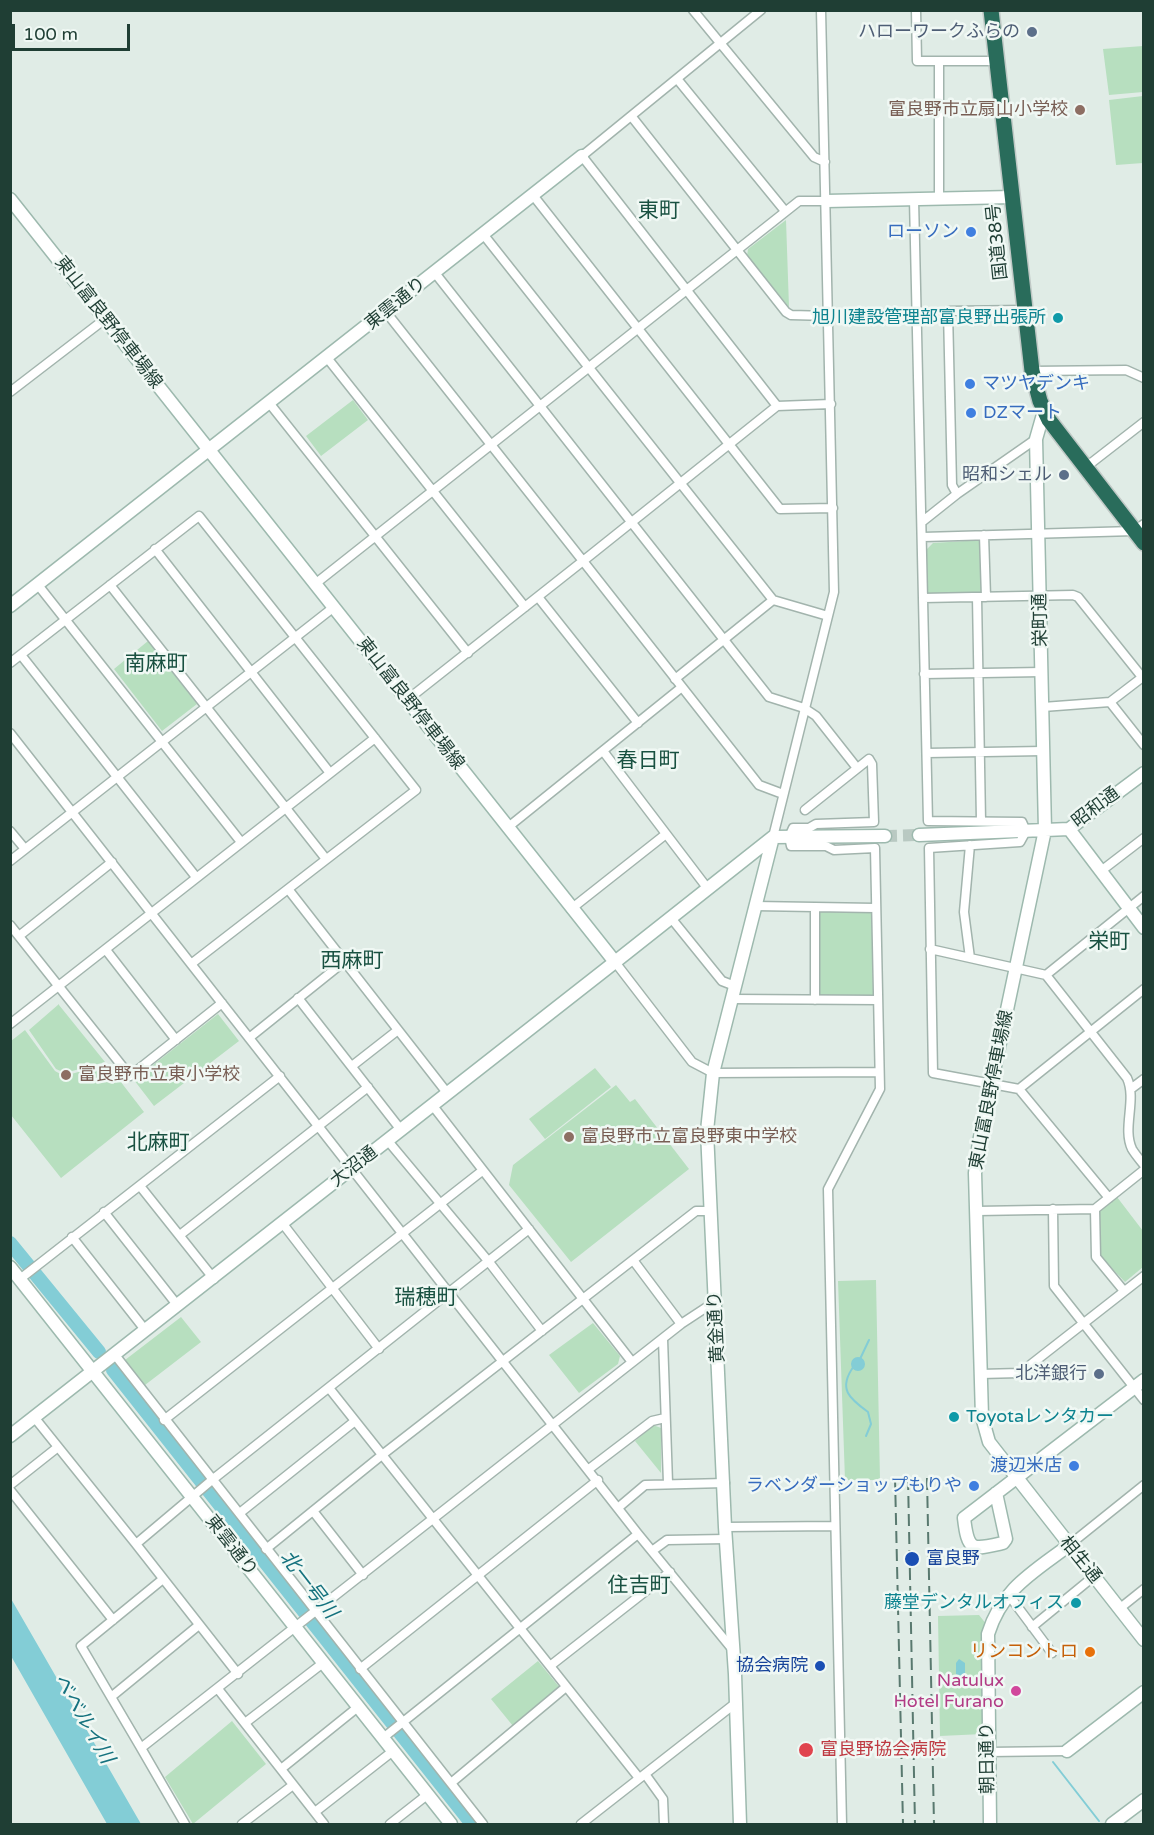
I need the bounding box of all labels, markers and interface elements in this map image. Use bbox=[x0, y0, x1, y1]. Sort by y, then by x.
scale bar bbox=[15, 12, 134, 50]
place label: ハローワークふらの bbox=[858, 21, 1020, 43]
text: 100 m bbox=[23, 23, 78, 45]
marker: ハローワークふらの bbox=[1025, 25, 1039, 39]
place label: 富良野市立扇山小学校 bbox=[888, 99, 1068, 121]
marker: 富良野市立扇山小学校 bbox=[1073, 103, 1087, 117]
district label: 東町 bbox=[638, 198, 680, 224]
street label: 国道38号 bbox=[983, 203, 1013, 281]
place label: ローソン bbox=[887, 221, 959, 243]
marker: ローソン bbox=[964, 225, 978, 239]
street label: 東山富良野停車場線 bbox=[50, 253, 166, 393]
street label: 東雲通り bbox=[361, 273, 431, 335]
place label: 旭川建設管理部富良野出張所 bbox=[812, 307, 1046, 329]
marker: 旭川建設管理部富良野出張所 bbox=[1051, 311, 1065, 325]
place label: マツヤデンキ bbox=[982, 373, 1090, 395]
marker: マツヤデンキ bbox=[963, 377, 977, 391]
place label: DZマート bbox=[983, 402, 1062, 424]
marker: DZマート bbox=[964, 406, 978, 420]
place label: 昭和シェル bbox=[962, 464, 1052, 486]
marker: 昭和シェル bbox=[1057, 468, 1071, 482]
street label: 栄町通 bbox=[1030, 593, 1052, 647]
street label: 東山富良野停車場線 bbox=[352, 634, 468, 774]
district label: 南麻町 bbox=[125, 651, 187, 677]
district label: 春日町 bbox=[617, 748, 679, 774]
street label: 昭和通 bbox=[1068, 783, 1124, 833]
district label: 栄町 bbox=[1088, 929, 1130, 955]
district label: 西麻町 bbox=[321, 948, 383, 974]
street label: 東山富良野停車場線 bbox=[966, 1008, 1018, 1172]
place label: 富良野市立東小学校 bbox=[78, 1064, 240, 1086]
marker: 富良野市立東小学校 bbox=[59, 1068, 73, 1082]
place label: 富良野市立富良野東中学校 bbox=[581, 1126, 797, 1148]
district label: 北麻町 bbox=[127, 1130, 189, 1156]
marker: 富良野市立富良野東中学校 bbox=[562, 1130, 576, 1144]
street label: 大沼通 bbox=[326, 1142, 382, 1192]
district label: 瑞穂町 bbox=[395, 1285, 457, 1311]
street label: 黄金通り bbox=[704, 1290, 730, 1364]
place label: 北洋銀行 bbox=[1015, 1363, 1087, 1385]
marker: 北洋銀行 bbox=[1092, 1367, 1106, 1381]
place label: Toyotaレンタカー bbox=[966, 1406, 1114, 1428]
marker: Toyotaレンタカー bbox=[947, 1410, 961, 1424]
place label: 渡辺米店 bbox=[990, 1455, 1062, 1477]
marker: 渡辺米店 bbox=[1067, 1459, 1081, 1473]
place label: ラベンダーショップもりや bbox=[746, 1475, 962, 1497]
marker: ラベンダーショップもりや bbox=[967, 1479, 981, 1493]
street label: 東雲通り bbox=[200, 1511, 262, 1581]
street label: 相生通 bbox=[1055, 1532, 1105, 1588]
water label: 北一号川 bbox=[274, 1546, 342, 1624]
place label: 富良野 bbox=[926, 1548, 980, 1570]
marker: 富良野 bbox=[903, 1550, 921, 1568]
district label: 住吉町 bbox=[608, 1573, 670, 1599]
place label: 藤堂デンタルオフィス bbox=[884, 1592, 1064, 1614]
marker: 藤堂デンタルオフィス bbox=[1069, 1596, 1083, 1610]
place label: リンコントロ bbox=[970, 1641, 1078, 1663]
marker: リンコントロ bbox=[1083, 1645, 1097, 1659]
place label: 協会病院 bbox=[736, 1655, 808, 1677]
marker: 協会病院 bbox=[813, 1659, 827, 1673]
water label: ベベルイ川 bbox=[48, 1670, 118, 1768]
place label: Natulux Hotel Furano bbox=[893, 1670, 1004, 1712]
marker: Natulux Hotel Furano bbox=[1009, 1684, 1023, 1698]
street label: 朝日通り bbox=[977, 1722, 999, 1794]
place label: 富良野協会病院 bbox=[820, 1739, 946, 1761]
marker: 富良野協会病院 bbox=[797, 1741, 815, 1759]

